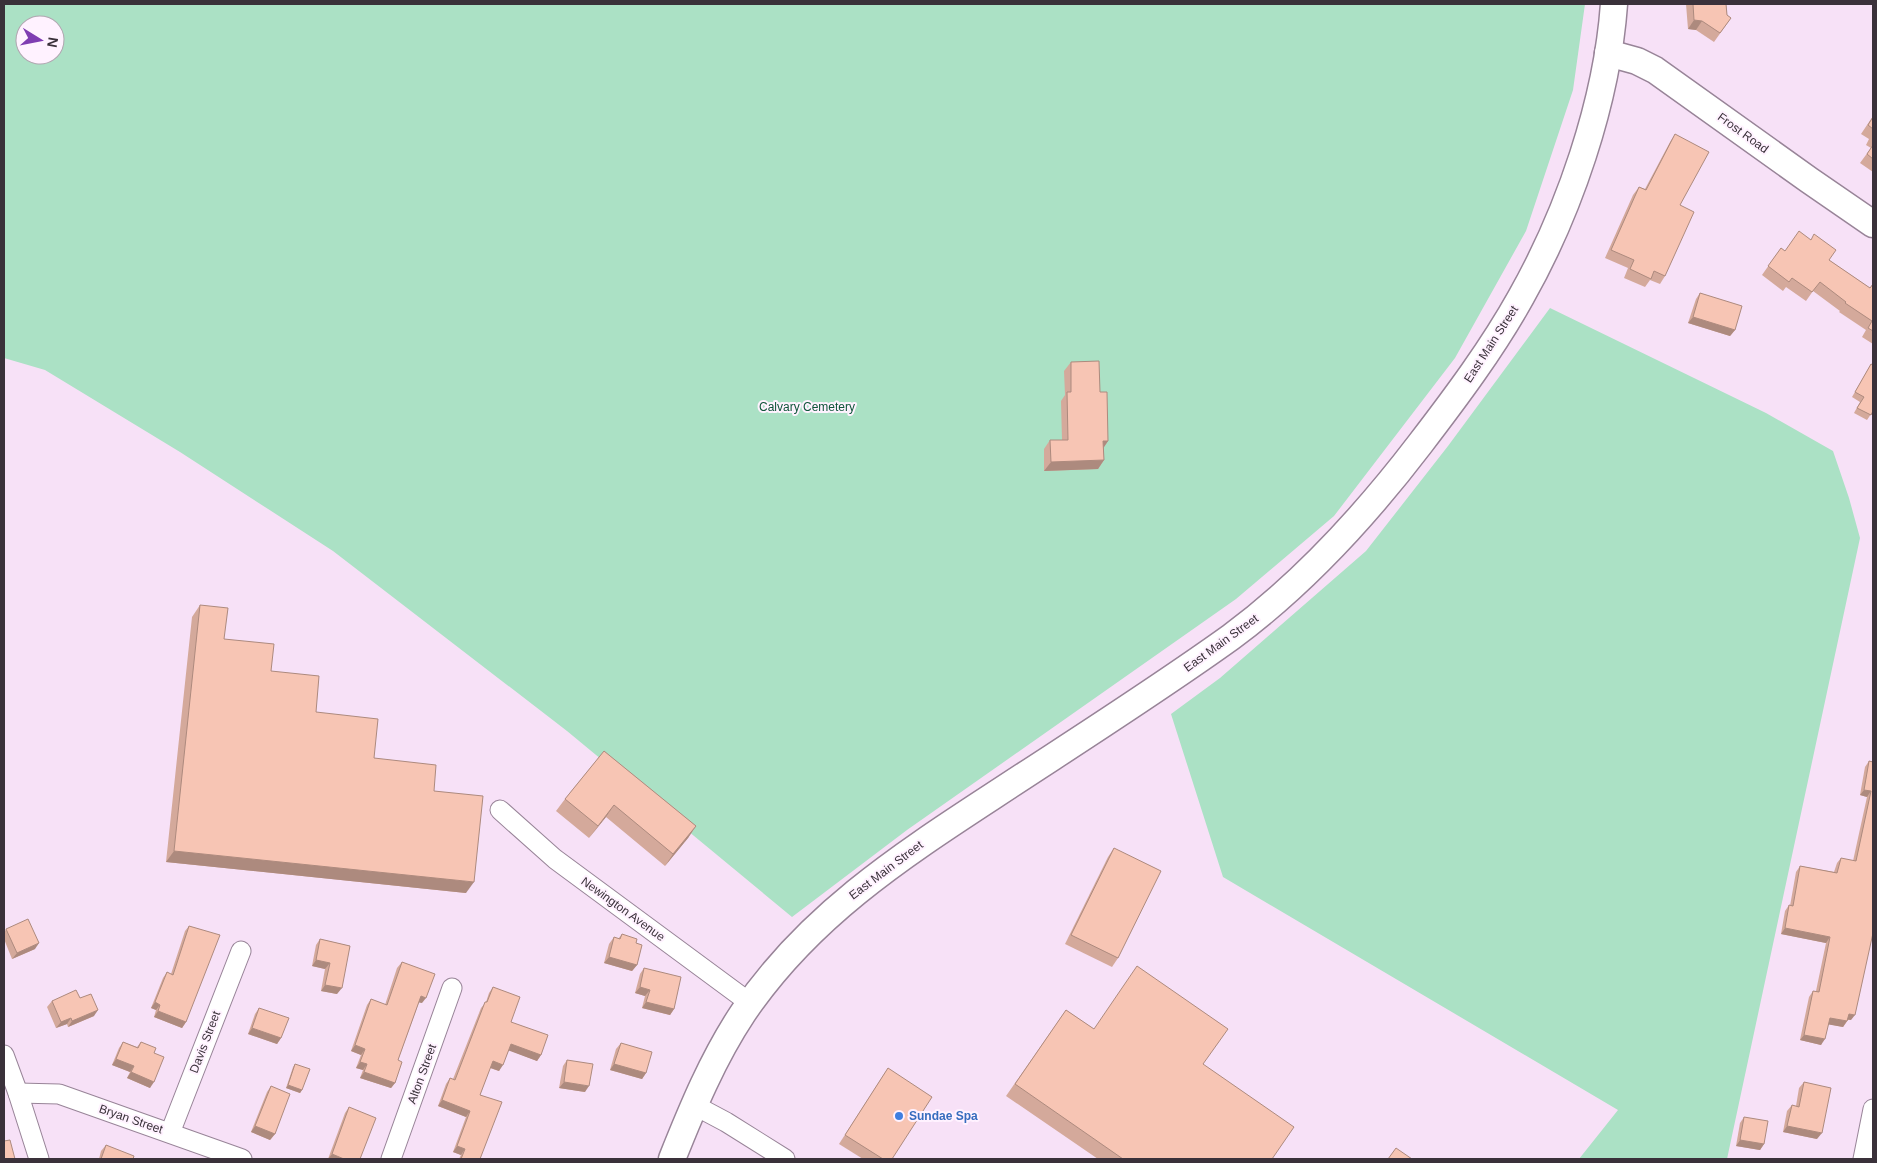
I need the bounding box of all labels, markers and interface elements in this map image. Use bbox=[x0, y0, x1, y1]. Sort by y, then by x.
north arrow bbox=[15, 15, 65, 65]
text: N bbox=[44, 36, 62, 49]
street label: Frost Road bbox=[1715, 110, 1771, 156]
street label: East Main Street bbox=[1461, 302, 1521, 385]
park label: Calvary Cemetery bbox=[759, 400, 855, 414]
street label: East Main Street bbox=[1181, 611, 1262, 675]
street label: East Main Street bbox=[846, 837, 926, 902]
street label: Newington Avenue bbox=[578, 874, 668, 944]
street label: Davis Street bbox=[187, 1008, 223, 1075]
street label: Alton Street bbox=[405, 1042, 440, 1106]
street label: Bryan Street bbox=[97, 1102, 165, 1137]
place label: Sundae Spa bbox=[909, 1109, 978, 1123]
marker: Sundae Spa bbox=[893, 1110, 905, 1122]

